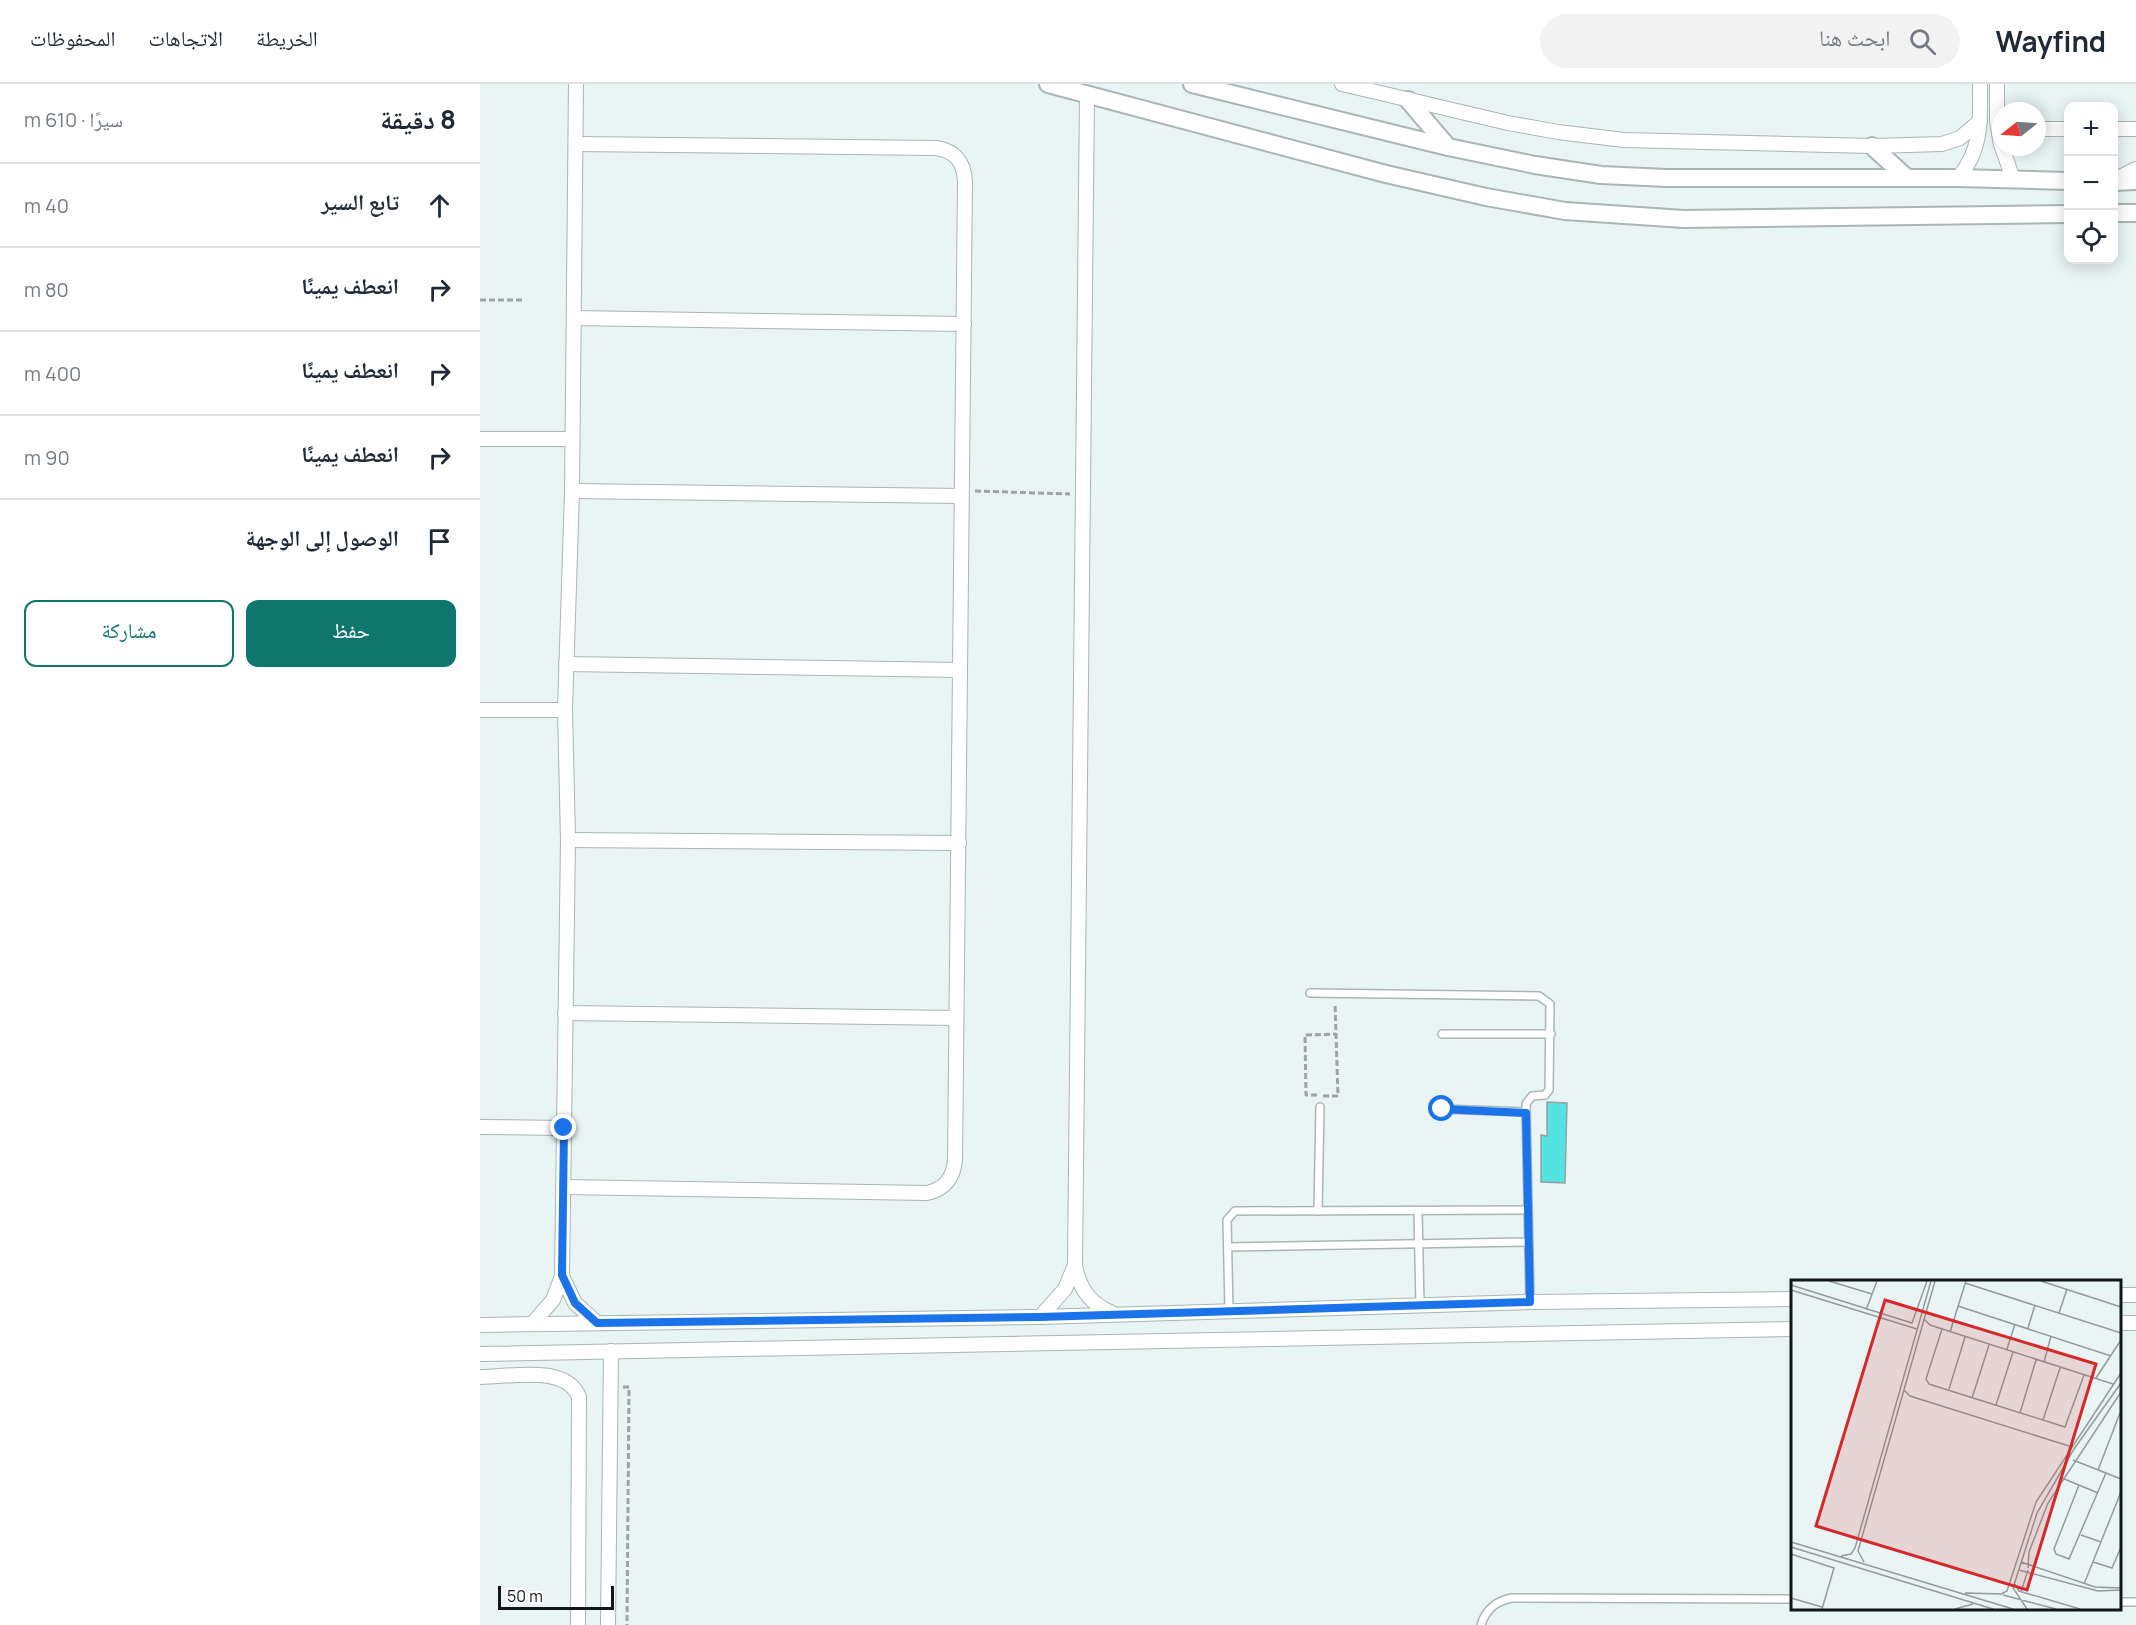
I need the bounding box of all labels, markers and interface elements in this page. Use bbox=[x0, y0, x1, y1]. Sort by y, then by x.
search box bbox=[1540, 14, 1960, 68]
text: Wayfind bbox=[1996, 22, 2106, 60]
text: ابحث هنا bbox=[1819, 23, 1891, 53]
text: المحفوظات bbox=[30, 24, 115, 52]
text: الاتجاهات bbox=[148, 24, 223, 52]
text: الخريطة bbox=[256, 24, 318, 52]
icon: search bbox=[1906, 25, 1939, 58]
text: 8 دقيقة bbox=[380, 101, 456, 137]
north arrow bbox=[1992, 102, 2046, 156]
map controls bbox=[2064, 102, 2118, 264]
button: + bbox=[2064, 102, 2118, 156]
text: سيرًا · 610 m bbox=[24, 106, 123, 133]
button: − bbox=[2064, 156, 2118, 210]
text: تابع السير bbox=[321, 187, 399, 217]
icon: ahead bbox=[423, 189, 456, 222]
text: 40 m bbox=[24, 192, 69, 219]
button: locate bbox=[2064, 210, 2118, 264]
text: انعطف يمينًا bbox=[301, 271, 399, 301]
icon: right bbox=[423, 273, 456, 306]
text: 80 m bbox=[24, 276, 69, 303]
text: انعطف يمينًا bbox=[301, 355, 399, 385]
icon: right bbox=[423, 357, 456, 390]
text: 400 m bbox=[24, 360, 81, 387]
text: انعطف يمينًا bbox=[301, 439, 399, 469]
icon: right bbox=[423, 441, 456, 474]
text: 90 m bbox=[24, 444, 70, 471]
text: الوصول إلى الوجهة bbox=[246, 523, 399, 553]
icon: arrive bbox=[423, 525, 456, 558]
button: مشاركة bbox=[24, 600, 234, 667]
button: حفظ bbox=[246, 600, 456, 667]
route start bbox=[1428, 1095, 1454, 1121]
route end bbox=[550, 1114, 576, 1140]
inset map bbox=[1791, 1280, 2121, 1610]
scale bar bbox=[498, 1583, 614, 1610]
text: 50 m bbox=[507, 1585, 543, 1607]

